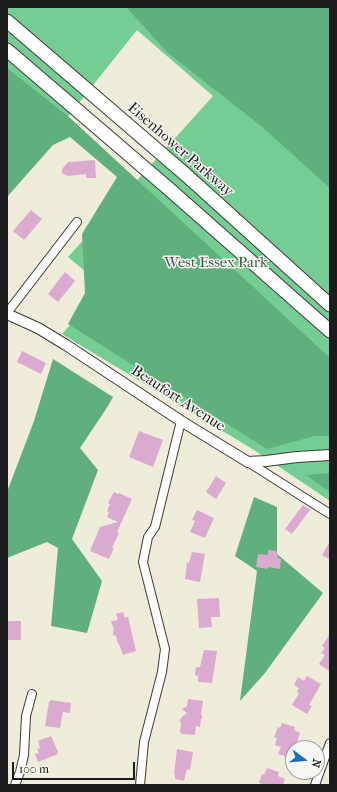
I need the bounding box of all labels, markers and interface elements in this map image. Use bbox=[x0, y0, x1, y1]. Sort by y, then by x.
street label: Eisenhower Parkway bbox=[123, 99, 237, 201]
park label: West Essex Park bbox=[164, 254, 268, 272]
street label: Beaufort Avenue bbox=[128, 362, 228, 436]
north arrow bbox=[285, 740, 325, 780]
scale bar bbox=[14, 754, 137, 780]
text: N bbox=[309, 757, 323, 769]
text: 100 m bbox=[19, 762, 49, 776]

